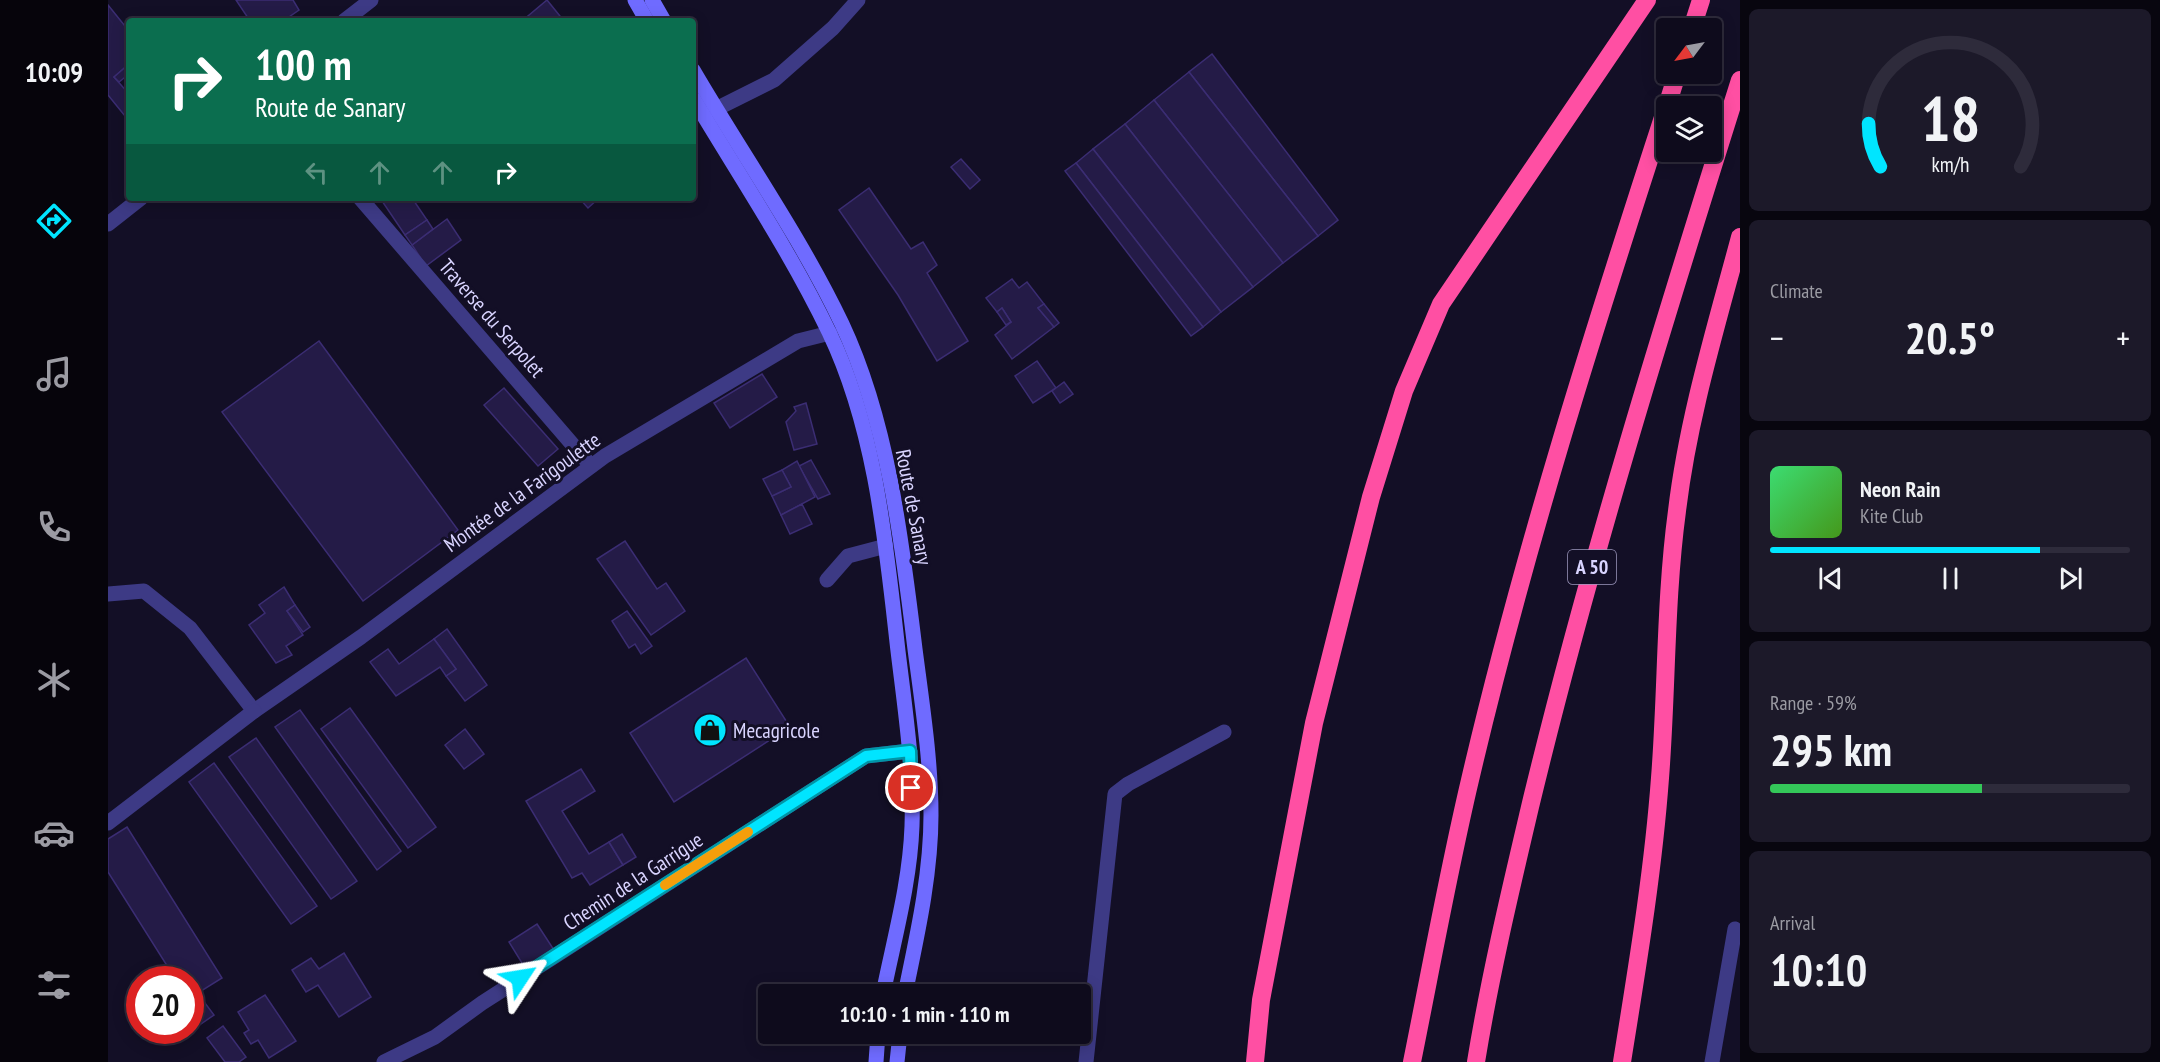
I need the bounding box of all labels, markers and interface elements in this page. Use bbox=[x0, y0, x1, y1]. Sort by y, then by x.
north arrow bbox=[1656, 18, 1722, 84]
map controls bbox=[1656, 18, 1722, 162]
text: 100 m bbox=[255, 37, 352, 92]
icon: right bbox=[156, 42, 234, 120]
text: 10:09 bbox=[25, 55, 83, 89]
text: 18 bbox=[1920, 77, 1980, 158]
text: Route de Sanary bbox=[255, 90, 406, 124]
button: layers bbox=[1656, 96, 1722, 162]
text: km/h bbox=[1931, 150, 1969, 178]
icon: left bbox=[300, 156, 333, 189]
icon: ahead bbox=[363, 156, 396, 189]
icon: ahead bbox=[426, 156, 459, 189]
icon: right bbox=[489, 156, 522, 189]
icon: directions bbox=[33, 200, 75, 242]
street label: Traverse du Serpolet bbox=[433, 253, 551, 383]
text: Climate bbox=[1770, 278, 1823, 304]
text: 20.5° bbox=[1905, 308, 1995, 366]
text: − bbox=[1770, 316, 1784, 359]
text: + bbox=[2116, 316, 2130, 359]
icon: music bbox=[33, 353, 75, 395]
street label: Montée de la Farigoulette bbox=[438, 426, 606, 558]
street label: Route de Sanary bbox=[890, 447, 938, 567]
text: Neon Rain bbox=[1860, 475, 1940, 503]
text: Kite Club bbox=[1860, 503, 1923, 529]
icon: phone bbox=[33, 506, 75, 548]
road number: A 50 bbox=[1568, 550, 1616, 584]
icon: previous bbox=[1814, 562, 1847, 595]
icon: pause bbox=[1934, 562, 1967, 595]
icon: next bbox=[2054, 562, 2087, 595]
icon: climate bbox=[33, 659, 75, 701]
text: Range · 59% bbox=[1770, 690, 1857, 716]
shop icon: Mecagricole bbox=[692, 712, 728, 748]
place label: Mecagricole bbox=[733, 717, 820, 744]
text: 295 km bbox=[1770, 720, 1892, 778]
pin bbox=[885, 762, 936, 813]
icon: arrive bbox=[894, 771, 927, 804]
icon: car bbox=[33, 812, 75, 854]
street label: Chemin de la Garrigue bbox=[558, 826, 708, 936]
text: Arrival bbox=[1770, 910, 1815, 936]
text: 10:10 bbox=[1770, 940, 1867, 998]
position arrow bbox=[488, 946, 552, 1010]
icon: filters bbox=[33, 964, 75, 1006]
speed limit sign: 20 bbox=[126, 966, 204, 1044]
text: 10:10 · 1 min · 110 m bbox=[839, 1000, 1010, 1028]

